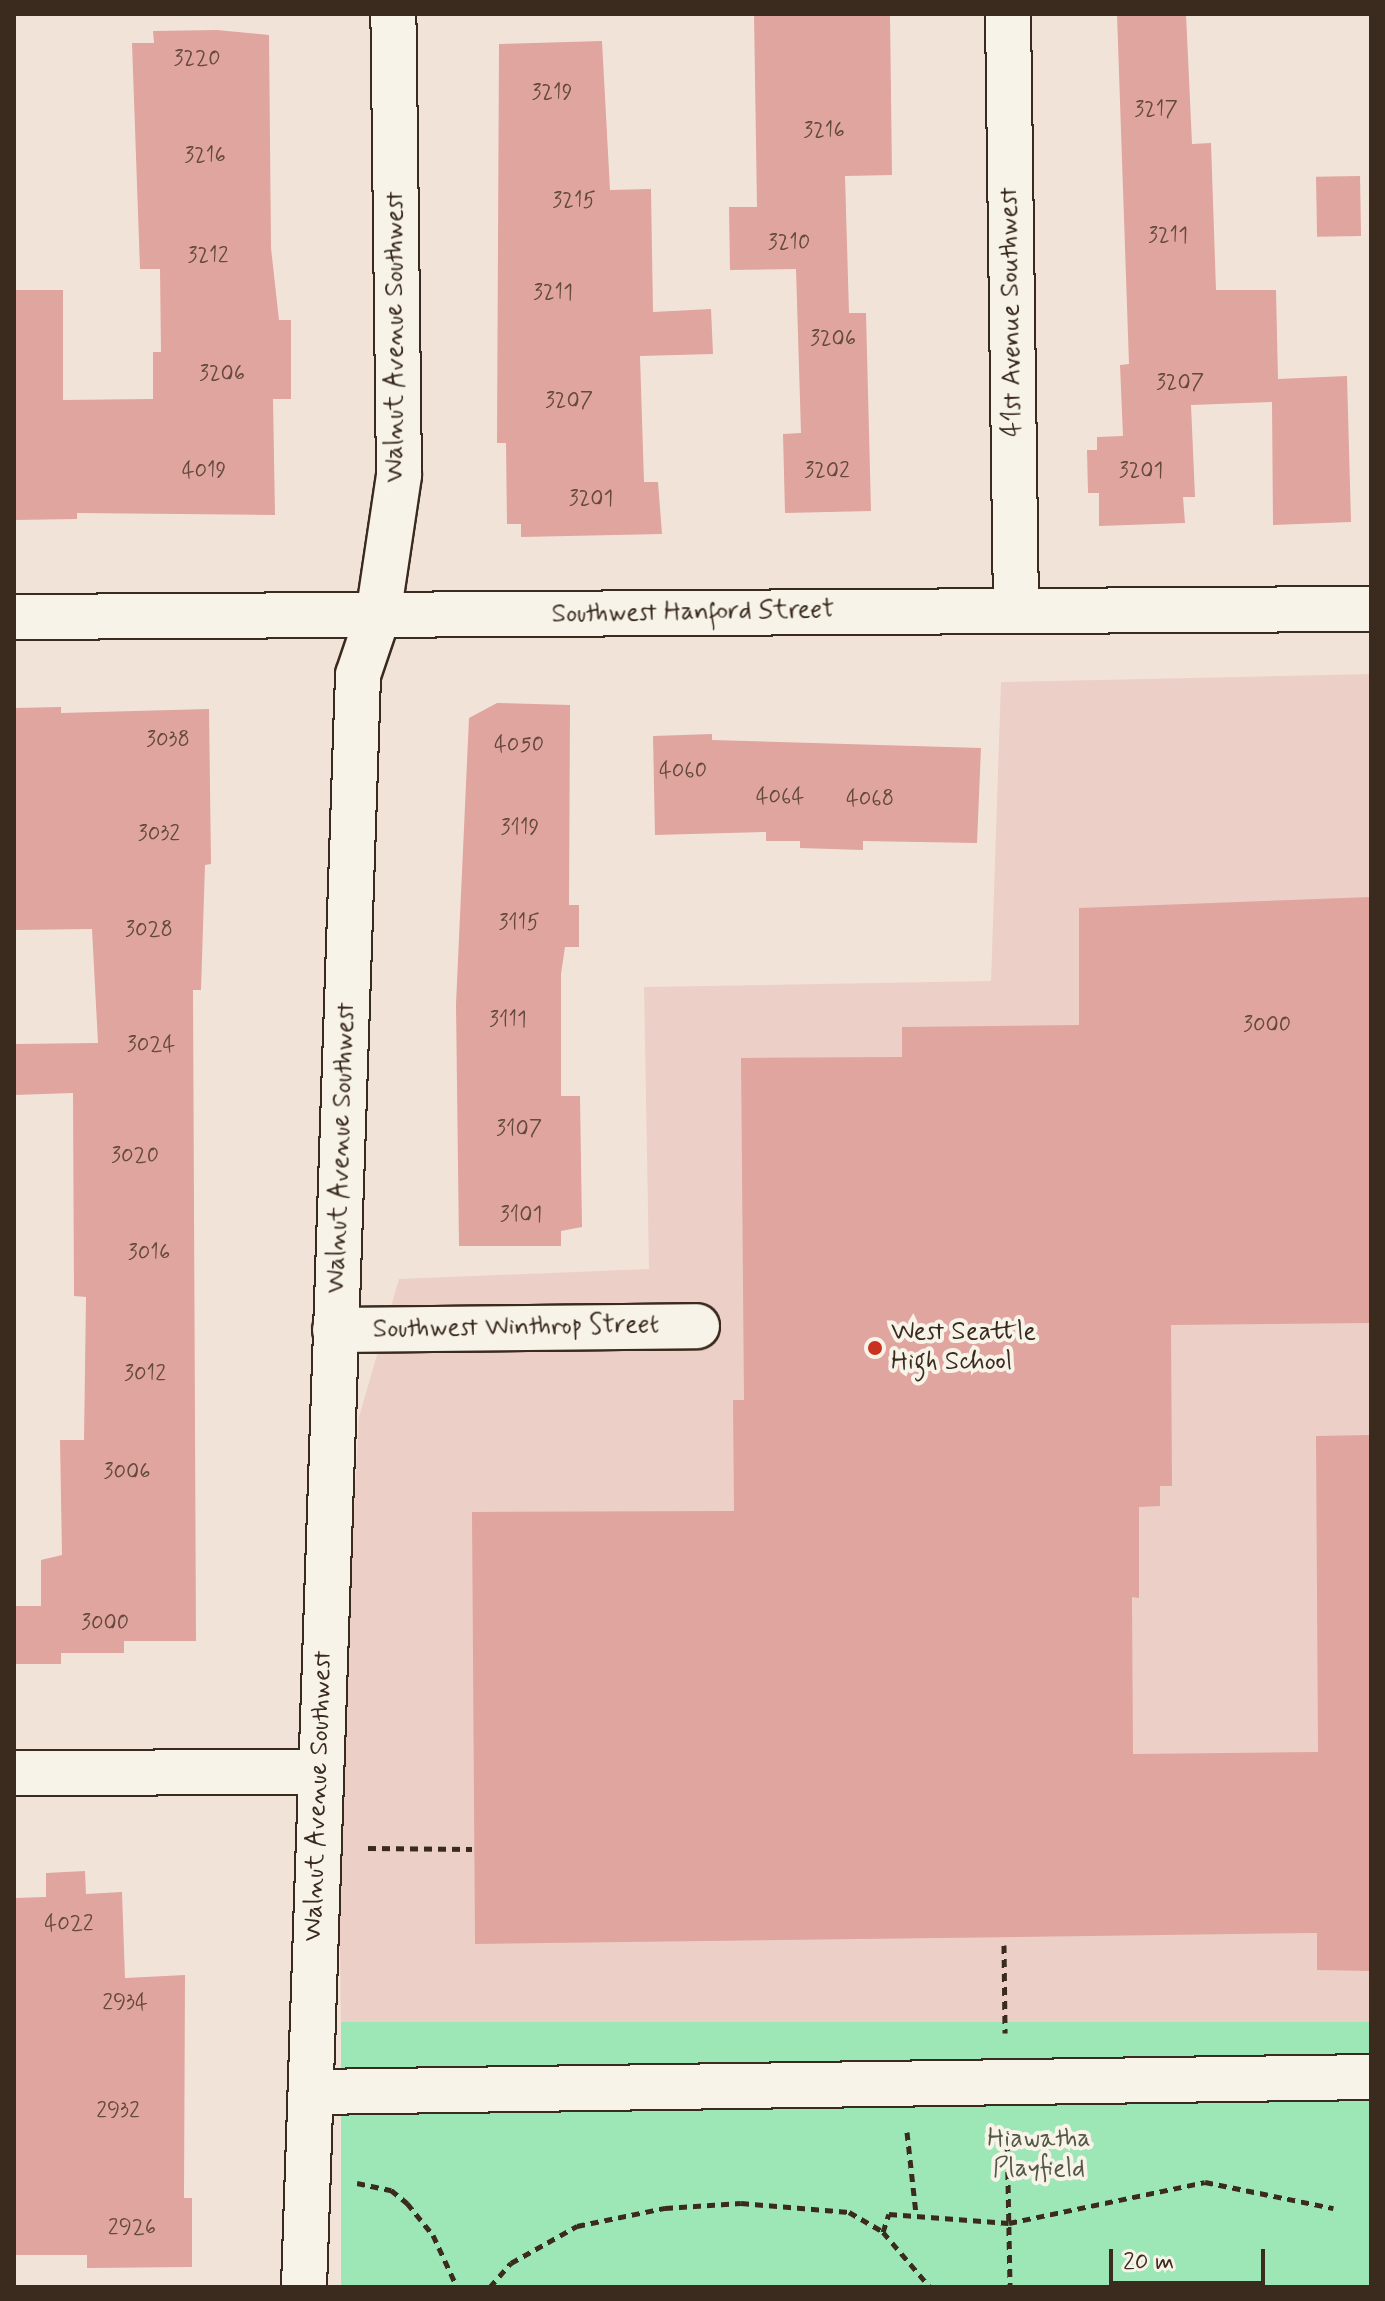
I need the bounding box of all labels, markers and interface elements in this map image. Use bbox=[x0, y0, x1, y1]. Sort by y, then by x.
house number: 3220 bbox=[174, 47, 220, 73]
house number: 3219 bbox=[532, 81, 572, 107]
house number: 3217 bbox=[1134, 98, 1178, 124]
house number: 3216 bbox=[803, 119, 845, 145]
house number: 3216 bbox=[184, 144, 226, 170]
house number: 3215 bbox=[552, 189, 596, 215]
street label: 41st Avenue Southwest bbox=[994, 189, 1030, 435]
street label: Walnut Avenue Southwest bbox=[380, 193, 412, 481]
house number: 3211 bbox=[1148, 224, 1188, 250]
house number: 3210 bbox=[768, 231, 810, 257]
house number: 3212 bbox=[188, 244, 228, 270]
house number: 3211 bbox=[533, 281, 573, 307]
house number: 3206 bbox=[810, 327, 856, 353]
house number: 3206 bbox=[199, 362, 245, 388]
house number: 3207 bbox=[1156, 371, 1204, 397]
house number: 3207 bbox=[545, 389, 593, 415]
house number: 4019 bbox=[182, 459, 226, 485]
house number: 3202 bbox=[804, 459, 850, 485]
house number: 3201 bbox=[1119, 459, 1163, 485]
house number: 3201 bbox=[569, 487, 613, 513]
street label: Southwest Hanford Street bbox=[552, 595, 834, 631]
house number: 3038 bbox=[146, 728, 190, 754]
house number: 4050 bbox=[494, 733, 544, 759]
house number: 4060 bbox=[659, 759, 707, 785]
house number: 4064 bbox=[756, 785, 804, 811]
house number: 4068 bbox=[846, 787, 894, 813]
house number: 3119 bbox=[501, 816, 539, 842]
house number: 3032 bbox=[138, 822, 180, 848]
house number: 3115 bbox=[498, 911, 540, 937]
house number: 3028 bbox=[125, 918, 173, 944]
street label: Walnut Avenue Southwest bbox=[321, 1003, 363, 1293]
house number: 3111 bbox=[489, 1008, 527, 1034]
house number: 3000 bbox=[1243, 1013, 1291, 1039]
house number: 3024 bbox=[127, 1033, 175, 1059]
house number: 3107 bbox=[496, 1117, 542, 1143]
house number: 3020 bbox=[111, 1144, 159, 1170]
house number: 3101 bbox=[500, 1203, 542, 1229]
house number: 3016 bbox=[128, 1241, 170, 1267]
street label: Southwest Winthrop Street bbox=[370, 1310, 662, 1346]
place label: West Seattle High School bbox=[891, 1317, 1036, 1378]
marker: West Seattle High School bbox=[866, 1339, 884, 1357]
house number: 3012 bbox=[124, 1362, 166, 1388]
house number: 3006 bbox=[103, 1460, 151, 1486]
house number: 3000 bbox=[81, 1611, 129, 1637]
street label: Walnut Avenue Southwest bbox=[298, 1651, 340, 1941]
house number: 4022 bbox=[44, 1912, 94, 1938]
house number: 2934 bbox=[102, 1991, 148, 2017]
house number: 2932 bbox=[96, 2099, 140, 2125]
park label: Hiawatha Playfield bbox=[987, 2124, 1091, 2186]
house number: 2926 bbox=[108, 2216, 156, 2242]
scale bar bbox=[1113, 2233, 1269, 2283]
text: 20 m bbox=[1123, 2247, 1174, 2278]

